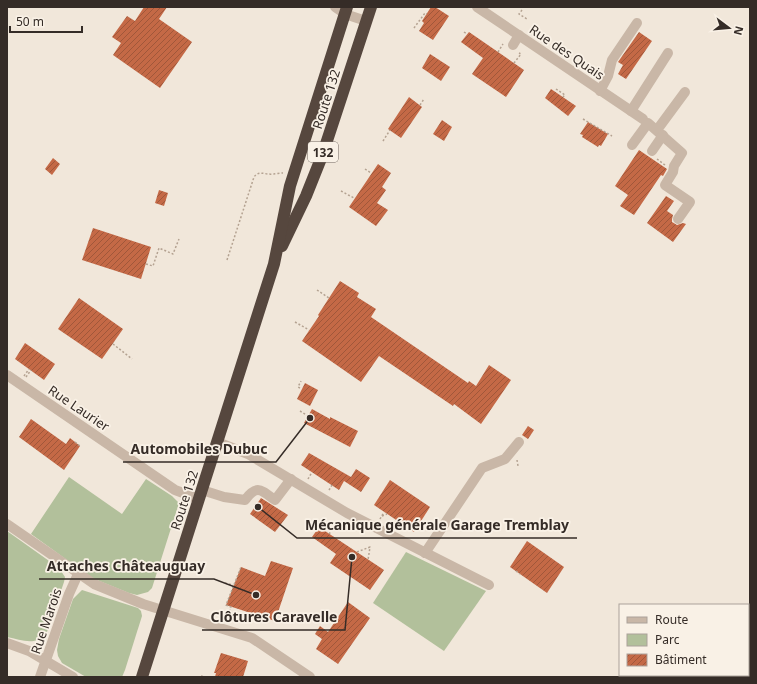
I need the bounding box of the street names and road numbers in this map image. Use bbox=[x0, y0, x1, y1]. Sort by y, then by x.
street label: Rue des Quais bbox=[526, 20, 608, 84]
street label: Route 132 bbox=[308, 67, 344, 131]
road number: 132 bbox=[308, 142, 338, 162]
street label: Rue Laurier bbox=[45, 381, 114, 435]
street label: Route 132 bbox=[166, 468, 202, 532]
street label: Rue Marois bbox=[26, 586, 66, 656]

